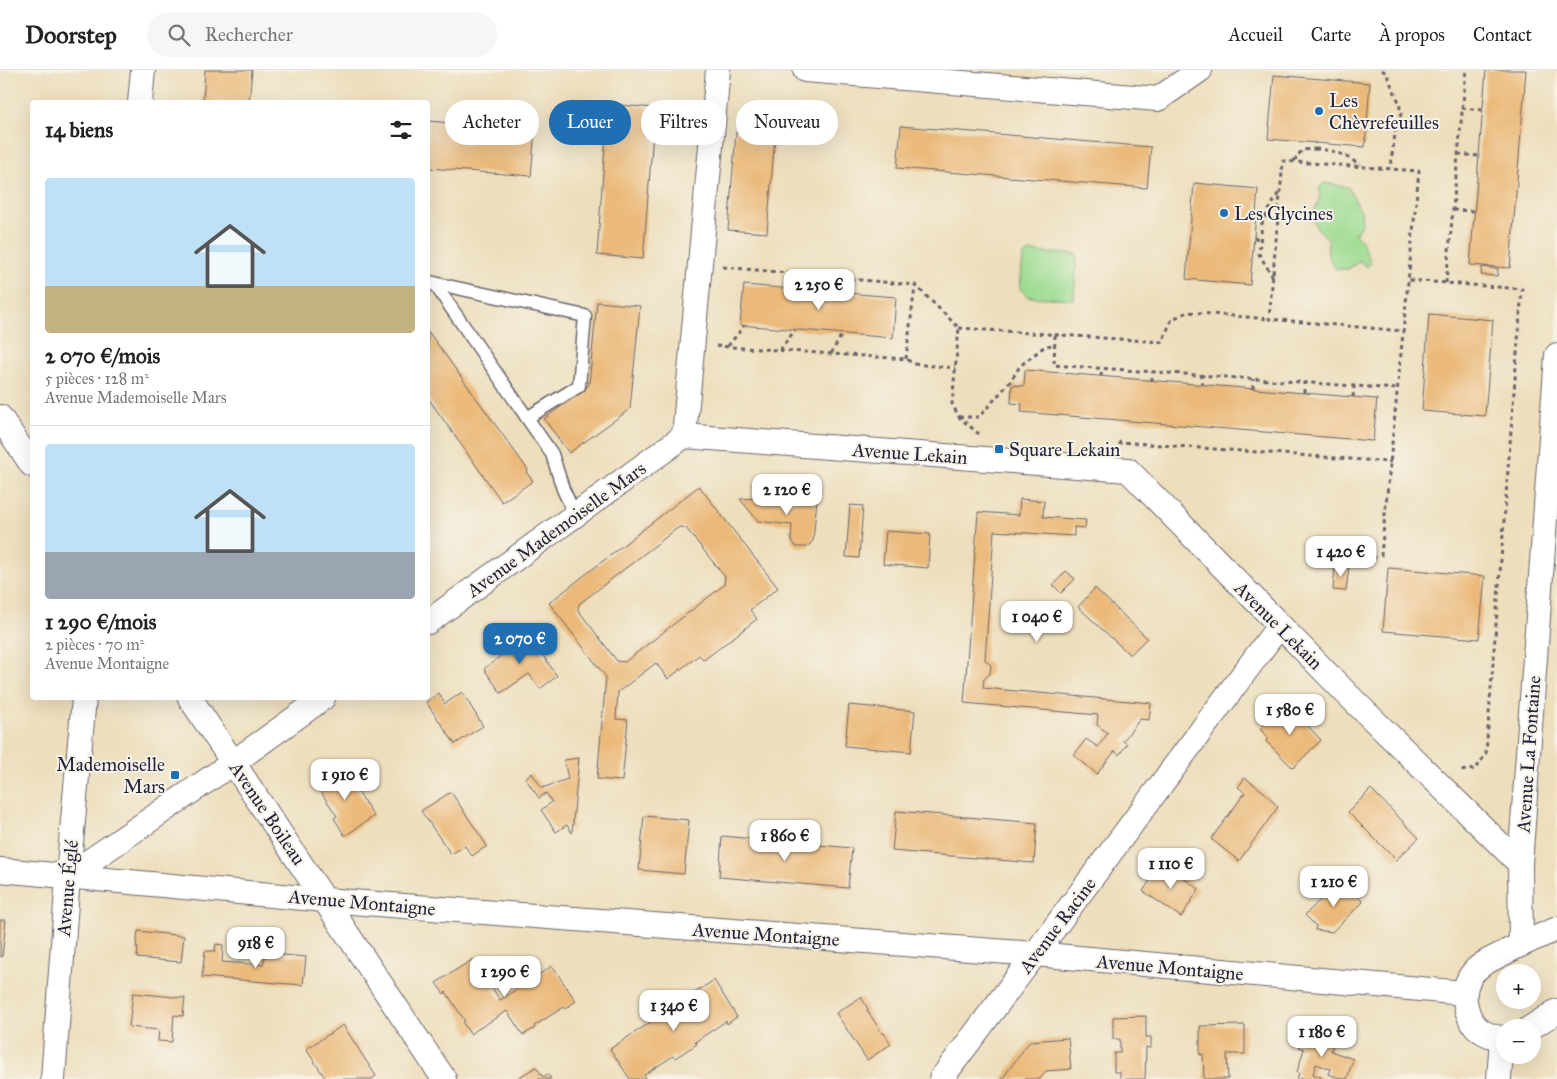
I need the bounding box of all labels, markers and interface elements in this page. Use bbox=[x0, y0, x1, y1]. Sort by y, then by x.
search box bbox=[147, 12, 497, 57]
text: Doorstep bbox=[25, 20, 117, 50]
icon: search bbox=[165, 21, 193, 49]
text: Rechercher bbox=[205, 23, 293, 46]
text: Accueil bbox=[1229, 24, 1283, 46]
text: Carte bbox=[1311, 24, 1351, 46]
text: À propos bbox=[1379, 24, 1445, 46]
text: Contact bbox=[1473, 24, 1532, 46]
place label: Les Chèvrefeuilles bbox=[1329, 89, 1439, 134]
chip: Acheter bbox=[445, 100, 539, 145]
chip: Louer bbox=[549, 100, 631, 145]
chip: Filtres bbox=[641, 100, 726, 145]
chip: Nouveau bbox=[736, 100, 838, 145]
marker: Les Chèvrefeuilles bbox=[1313, 105, 1325, 117]
icon: filters bbox=[387, 116, 415, 144]
text: 14 biens bbox=[45, 117, 113, 143]
place label: Les Glycines bbox=[1234, 202, 1333, 225]
marker: Les Glycines bbox=[1218, 207, 1230, 219]
icon: home bbox=[185, 211, 275, 301]
pin: 2 250 € bbox=[773, 268, 865, 311]
text: 2 250 € bbox=[794, 275, 844, 294]
text: 2 070 €/mois bbox=[45, 343, 160, 369]
text: 5 pièces · 128 m² bbox=[45, 369, 149, 388]
text: Avenue Mademoiselle Mars bbox=[45, 388, 227, 407]
street label: Avenue Lekain bbox=[851, 438, 968, 469]
place label: Square Lekain bbox=[1009, 438, 1120, 462]
marker: Square Lekain bbox=[993, 443, 1005, 455]
street label: Avenue Mademoiselle Mars bbox=[461, 457, 650, 603]
pin: 2 120 € bbox=[741, 474, 833, 516]
icon: home bbox=[185, 476, 275, 566]
text: 2 120 € bbox=[763, 480, 811, 499]
pin: 1 420 € bbox=[1295, 536, 1387, 578]
text: 1 420 € bbox=[1316, 542, 1366, 561]
street label: Avenue Lekain bbox=[1229, 576, 1328, 674]
pin: 1 040 € bbox=[991, 600, 1083, 643]
text: 1 040 € bbox=[1012, 607, 1062, 626]
text: 1 290 €/mois bbox=[45, 609, 156, 635]
pin: 2 070 € bbox=[474, 622, 566, 665]
text: 2 070 € bbox=[494, 629, 546, 648]
text: 2 pièces · 70 m² bbox=[45, 635, 144, 654]
text: Avenue Montaigne bbox=[45, 654, 169, 673]
street label: Avenue La Fontaine bbox=[1511, 675, 1545, 834]
pin: 1 580 € bbox=[1244, 694, 1336, 736]
text: 1 580 € bbox=[1266, 700, 1314, 719]
place label: Mademoiselle Mars bbox=[56, 753, 165, 798]
street label: Avenue Boileau bbox=[224, 756, 311, 869]
pin: 1 910 € bbox=[299, 758, 391, 801]
text: 1 910 € bbox=[322, 765, 368, 784]
marker: Mademoiselle Mars bbox=[169, 769, 181, 781]
pin: 1 860 € bbox=[739, 820, 831, 862]
text: 1 860 € bbox=[761, 826, 809, 845]
street label: Avenue Églé bbox=[51, 839, 84, 938]
pin: 1 110 € bbox=[1125, 848, 1217, 890]
text: 1 110 € bbox=[1149, 854, 1193, 873]
pin: 1 210 € bbox=[1288, 866, 1380, 908]
text: 1 210 € bbox=[1311, 872, 1357, 891]
street label: Avenue Racine bbox=[1013, 873, 1101, 979]
street label: Avenue Montaigne bbox=[286, 885, 436, 921]
street label: Avenue Montaigne bbox=[691, 918, 840, 952]
pin: 918 € bbox=[221, 926, 291, 969]
text: 918 € bbox=[238, 933, 274, 952]
street label: Avenue Montaigne bbox=[1094, 950, 1244, 986]
pin: 1 290 € bbox=[459, 956, 551, 998]
text: 1 290 € bbox=[481, 962, 529, 981]
map controls bbox=[1496, 964, 1541, 1064]
button: + bbox=[1496, 964, 1541, 1009]
pin: 1 340 € bbox=[628, 990, 720, 1032]
text: 1 340 € bbox=[650, 996, 698, 1015]
pin: 1 180 € bbox=[1276, 1016, 1368, 1058]
button: − bbox=[1496, 1019, 1541, 1064]
text: 1 180 € bbox=[1298, 1022, 1346, 1041]

